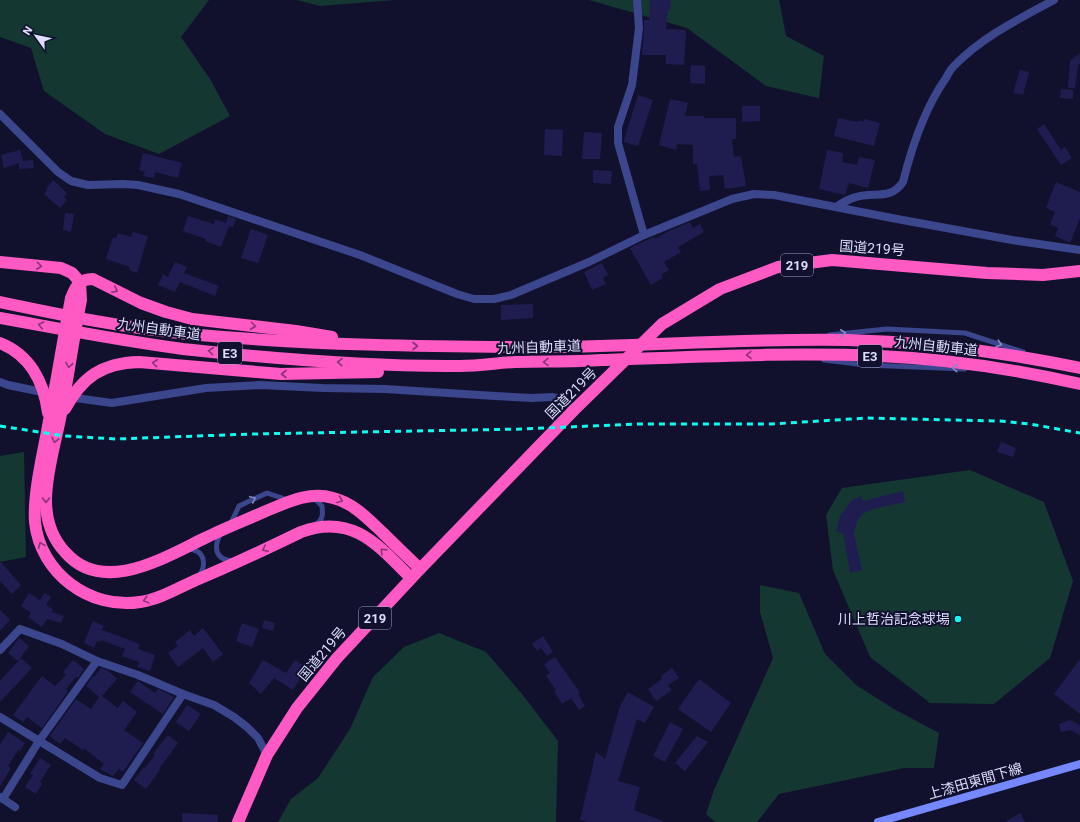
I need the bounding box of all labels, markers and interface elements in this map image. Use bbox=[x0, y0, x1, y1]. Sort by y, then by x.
north arrow bbox=[16, 16, 56, 56]
text: N bbox=[20, 24, 36, 38]
street label: 国道219号 bbox=[839, 238, 905, 258]
road number: 219 bbox=[781, 254, 813, 276]
one-way arrow bbox=[36, 261, 42, 270]
one-way arrow bbox=[111, 285, 119, 293]
street label: 九州自動車道 bbox=[116, 315, 202, 343]
one-way arrow bbox=[250, 321, 257, 330]
one-way arrow bbox=[37, 322, 44, 330]
one-way arrow bbox=[840, 329, 846, 338]
street label: 九州自動車道 bbox=[893, 334, 979, 358]
street label: 九州自動車道 bbox=[497, 338, 581, 356]
one-way arrow bbox=[995, 339, 1002, 348]
road number: E3 bbox=[218, 342, 242, 364]
one-way arrow bbox=[412, 342, 418, 350]
road number: E3 bbox=[858, 345, 882, 367]
one-way arrow bbox=[207, 347, 214, 356]
one-way arrow bbox=[746, 351, 752, 360]
one-way arrow bbox=[337, 358, 343, 367]
one-way arrow bbox=[543, 358, 549, 366]
one-way arrow bbox=[152, 359, 158, 368]
one-way arrow bbox=[65, 362, 74, 368]
street label: 国道219号 bbox=[542, 364, 600, 422]
one-way arrow bbox=[952, 364, 958, 373]
one-way arrow bbox=[281, 370, 287, 378]
one-way arrow bbox=[52, 437, 60, 443]
one-way arrow bbox=[248, 496, 256, 504]
one-way arrow bbox=[336, 496, 343, 504]
one-way arrow bbox=[42, 497, 50, 503]
one-way arrow bbox=[37, 541, 45, 548]
one-way arrow bbox=[262, 544, 269, 552]
one-way arrow bbox=[380, 548, 388, 556]
one-way arrow bbox=[142, 596, 149, 604]
road number: 219 bbox=[359, 607, 391, 629]
place label: 川上哲治記念球場 bbox=[838, 611, 950, 627]
marker: 川上哲治記念球場 bbox=[953, 614, 963, 624]
street label: 国道219号 bbox=[295, 624, 349, 684]
street label: 上漆田東間下線 bbox=[926, 760, 1024, 802]

